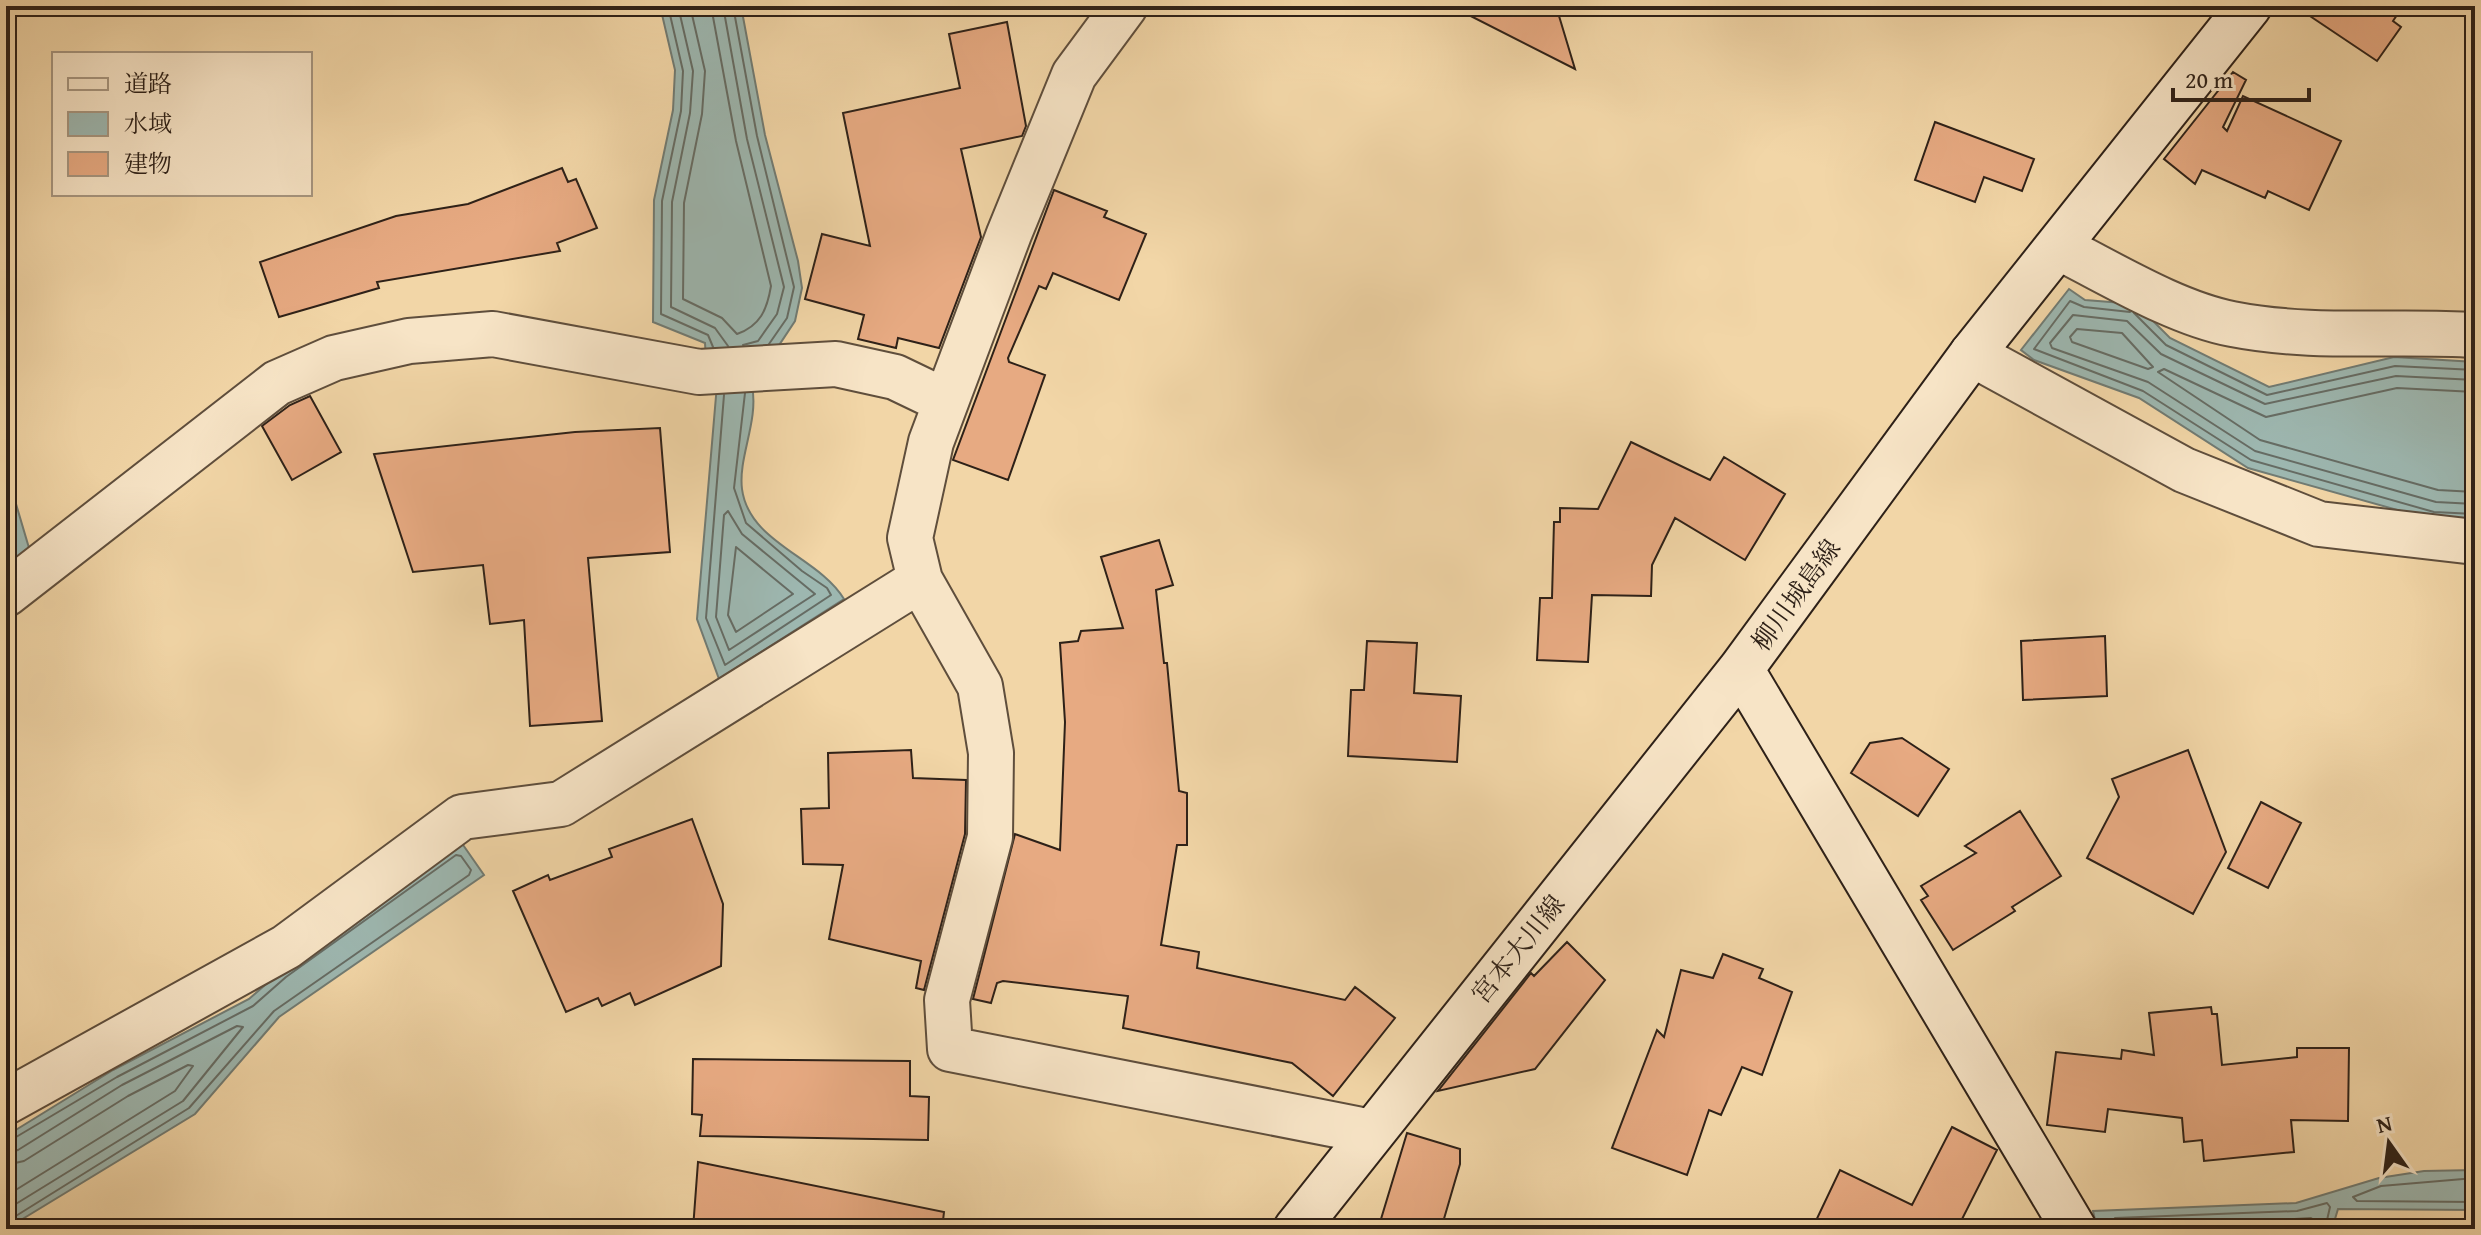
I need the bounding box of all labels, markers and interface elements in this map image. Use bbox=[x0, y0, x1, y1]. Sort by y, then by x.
legend bbox=[52, 52, 312, 196]
scale bar bbox=[2173, 52, 2309, 102]
text: 20 m bbox=[2185, 62, 2233, 97]
text: 道路 bbox=[124, 66, 172, 101]
text: 水域 bbox=[124, 106, 172, 141]
text: 建物 bbox=[124, 146, 172, 181]
street label: 柳川城島線 bbox=[1742, 531, 1850, 659]
street label: 宮本大川線 bbox=[1462, 886, 1574, 1011]
north arrow bbox=[2349, 1103, 2429, 1183]
text: N bbox=[2373, 1106, 2395, 1141]

